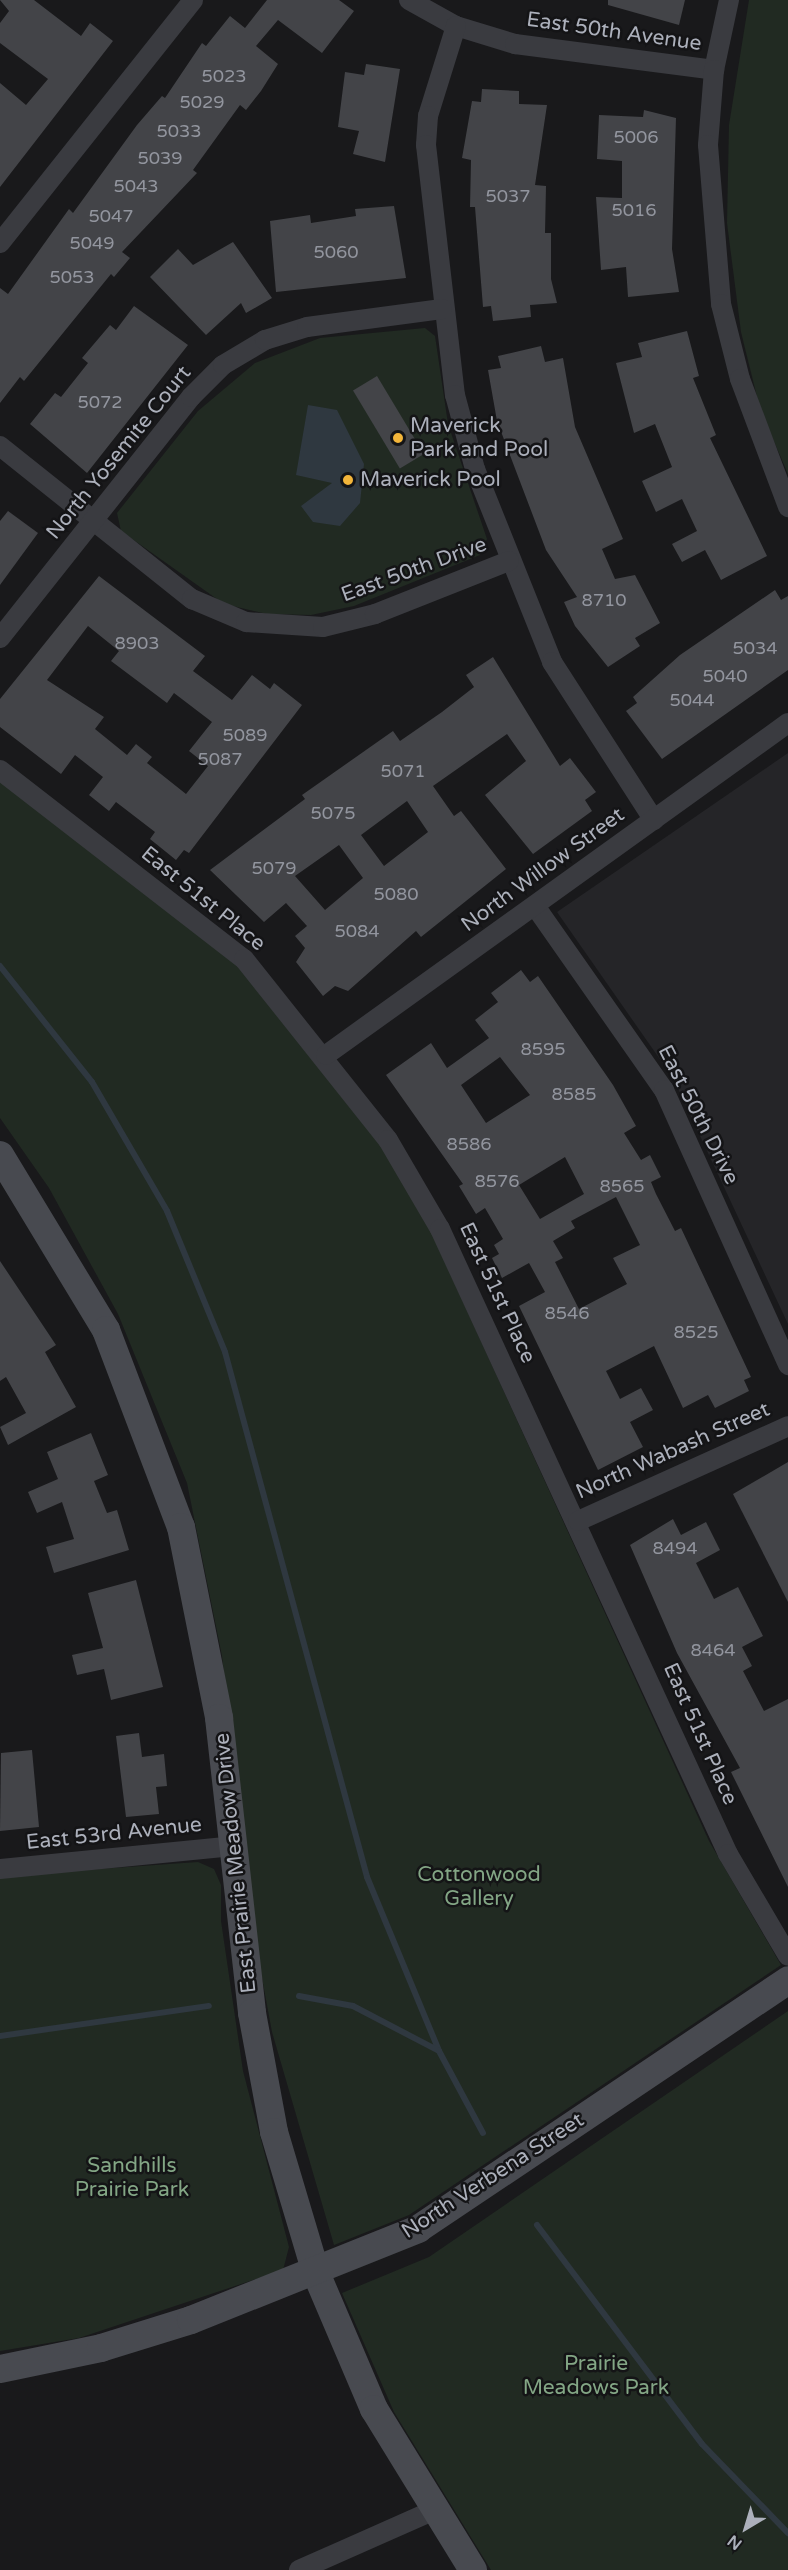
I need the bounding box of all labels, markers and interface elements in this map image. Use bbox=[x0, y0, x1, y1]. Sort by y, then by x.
street label: East 50th Avenue bbox=[525, 7, 703, 57]
house number: 5023 bbox=[201, 65, 247, 87]
house number: 5029 bbox=[179, 91, 225, 113]
house number: 5033 bbox=[156, 120, 202, 142]
house number: 5006 bbox=[613, 126, 659, 148]
house number: 5039 bbox=[137, 147, 183, 169]
house number: 5043 bbox=[113, 175, 159, 197]
house number: 5037 bbox=[485, 185, 531, 207]
house number: 5016 bbox=[611, 199, 657, 221]
house number: 5047 bbox=[88, 205, 134, 227]
house number: 5049 bbox=[69, 232, 115, 254]
house number: 5060 bbox=[313, 241, 359, 263]
house number: 5053 bbox=[49, 266, 95, 288]
street label: North Yosemite Court bbox=[41, 361, 197, 545]
house number: 5072 bbox=[77, 391, 123, 413]
place label: Maverick Park and Pool bbox=[410, 413, 548, 463]
marker: Maverick Park and Pool bbox=[391, 431, 405, 445]
place label: Maverick Pool bbox=[360, 467, 501, 493]
marker: Maverick Pool bbox=[341, 473, 355, 487]
street label: East 50th Drive bbox=[338, 532, 490, 608]
house number: 8710 bbox=[581, 589, 627, 611]
house number: 8903 bbox=[114, 632, 160, 654]
house number: 5034 bbox=[732, 637, 778, 659]
house number: 5040 bbox=[702, 665, 748, 687]
house number: 5044 bbox=[669, 689, 715, 711]
house number: 5089 bbox=[222, 724, 268, 746]
house number: 5087 bbox=[197, 748, 243, 770]
house number: 5071 bbox=[380, 760, 426, 782]
house number: 5075 bbox=[310, 802, 356, 824]
street label: North Willow Street bbox=[457, 802, 629, 938]
street label: East 51st Place bbox=[136, 841, 270, 957]
house number: 5079 bbox=[251, 857, 297, 879]
house number: 5080 bbox=[373, 883, 419, 905]
house number: 5084 bbox=[334, 920, 380, 942]
house number: 8595 bbox=[520, 1038, 566, 1060]
street label: East 50th Drive bbox=[652, 1041, 744, 1189]
house number: 8585 bbox=[551, 1083, 597, 1105]
house number: 8586 bbox=[446, 1133, 492, 1155]
house number: 8576 bbox=[474, 1170, 520, 1192]
house number: 8565 bbox=[599, 1175, 645, 1197]
street label: East 51st Place bbox=[453, 1219, 541, 1367]
house number: 8546 bbox=[544, 1302, 590, 1324]
house number: 8525 bbox=[673, 1321, 719, 1343]
street label: North Wabash Street bbox=[572, 1397, 774, 1505]
house number: 8494 bbox=[652, 1537, 698, 1559]
house number: 8464 bbox=[690, 1639, 736, 1661]
street label: East 51st Place bbox=[657, 1659, 743, 1809]
street label: East Prairie Meadow Drive bbox=[210, 1732, 262, 1994]
street label: East 53rd Avenue bbox=[25, 1812, 203, 1856]
park label: Cottonwood Gallery bbox=[417, 1862, 541, 1912]
street label: North Verbena Street bbox=[397, 2108, 589, 2244]
park label: Sandhills Prairie Park bbox=[75, 2153, 189, 2203]
park label: Prairie Meadows Park bbox=[523, 2351, 669, 2401]
north arrow bbox=[716, 2498, 776, 2558]
text: N bbox=[724, 2530, 746, 2554]

